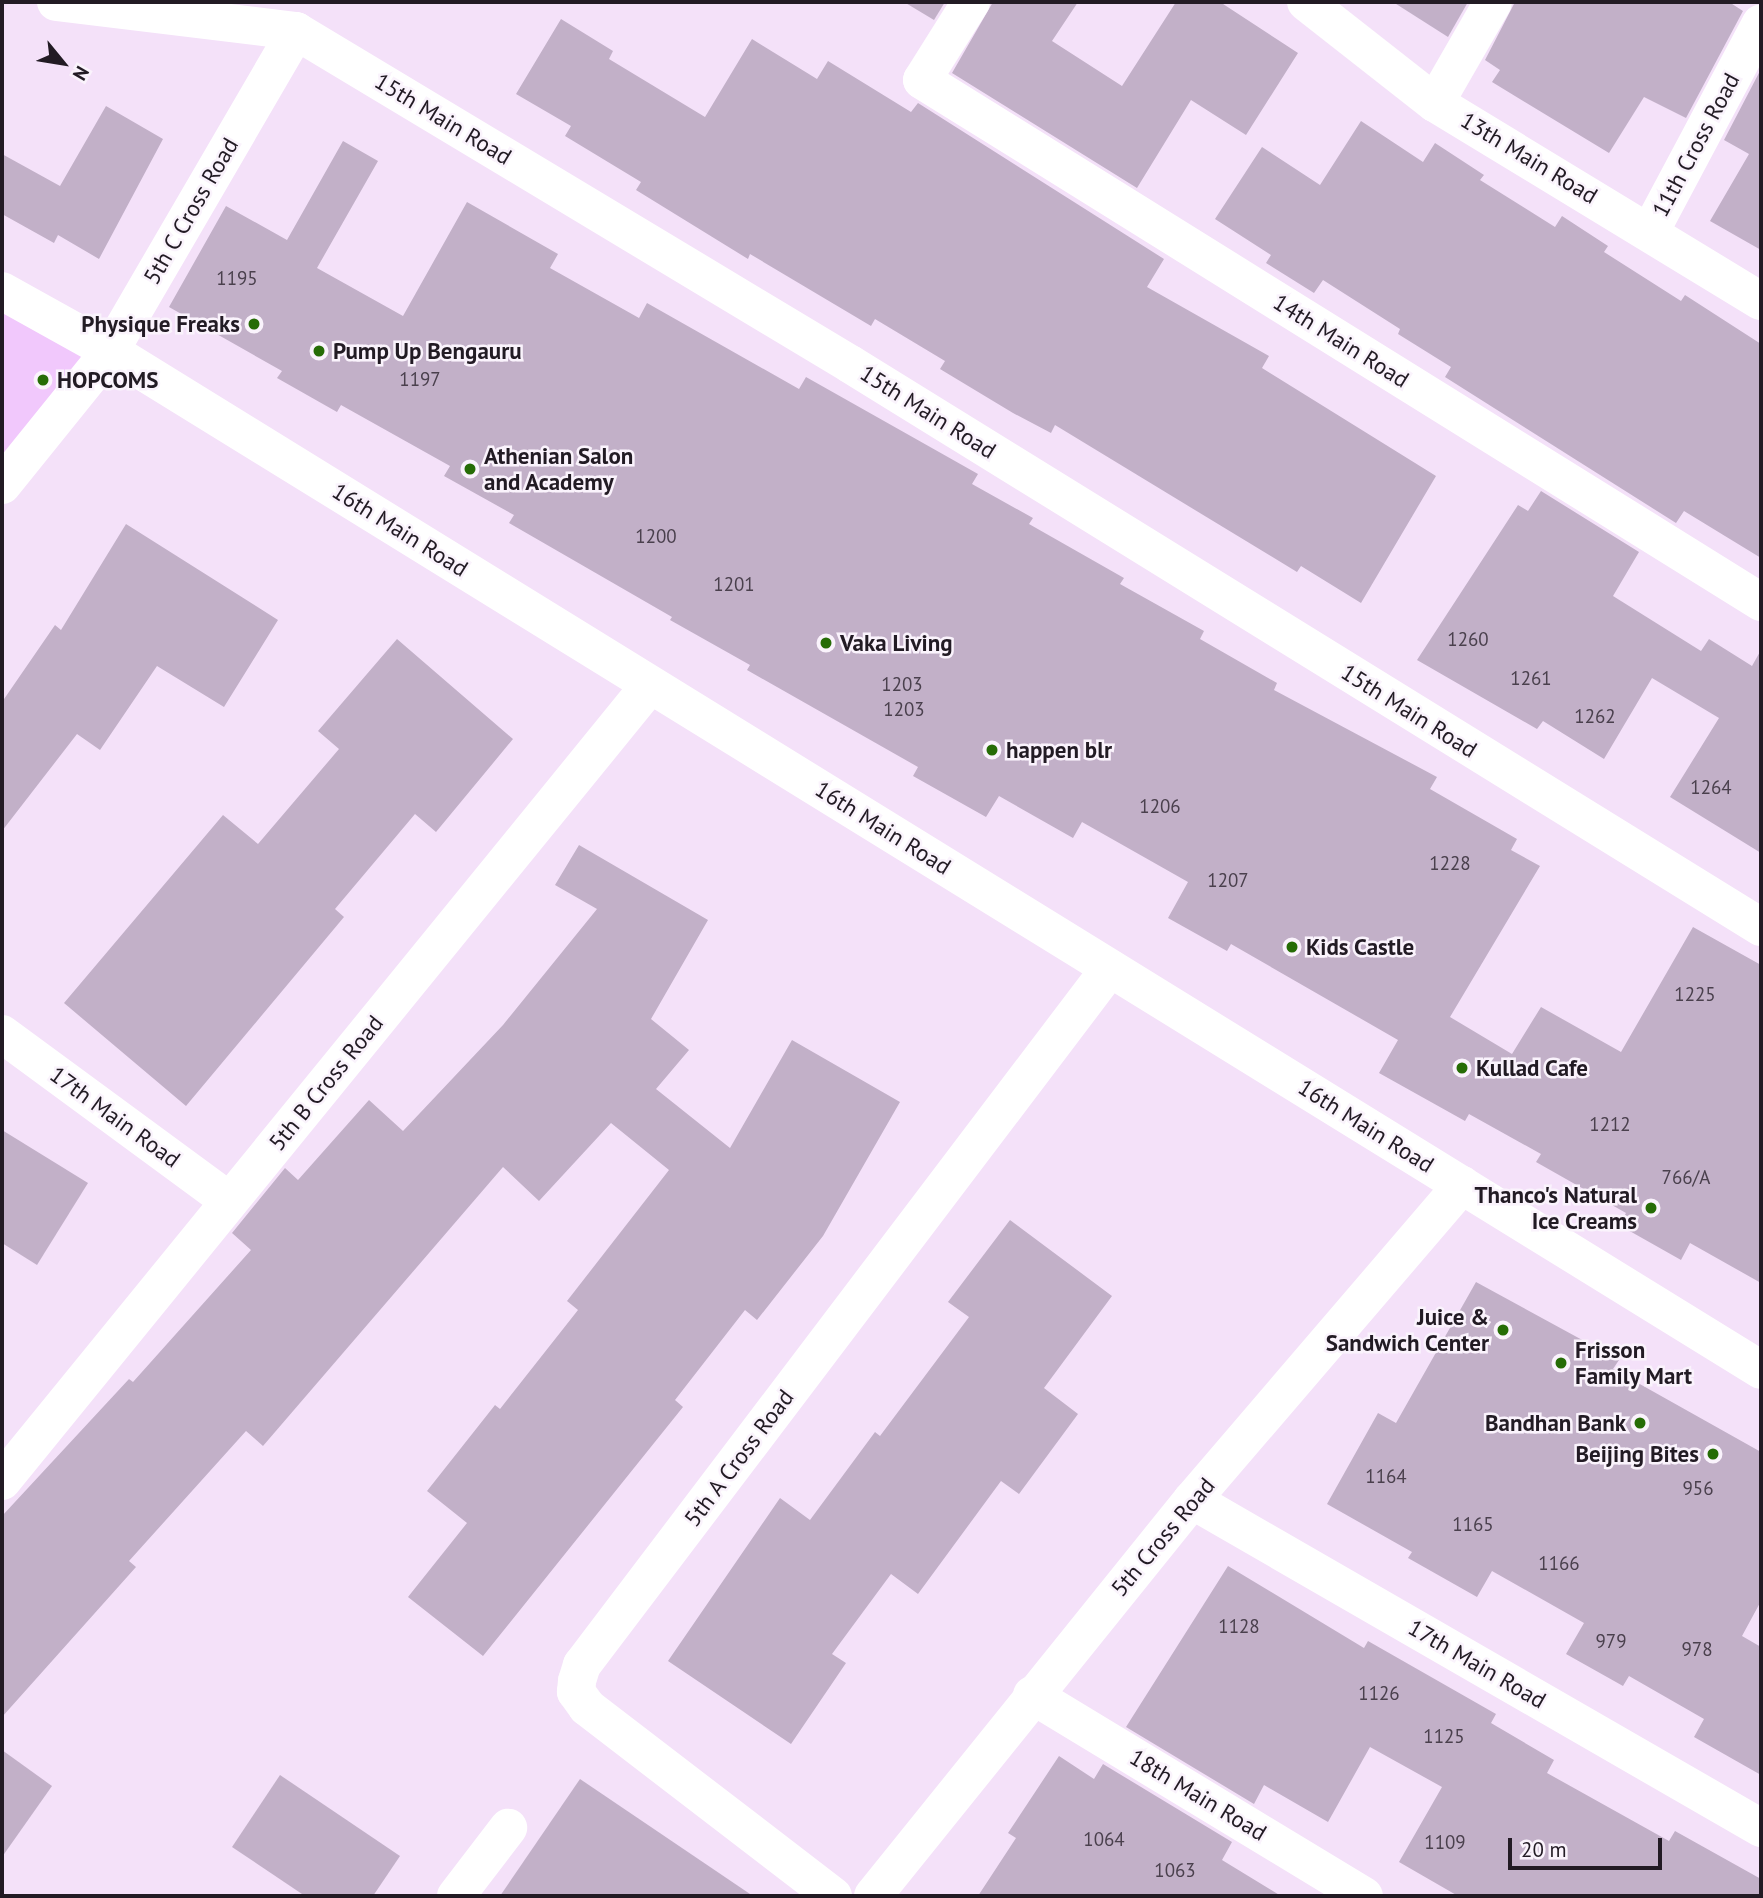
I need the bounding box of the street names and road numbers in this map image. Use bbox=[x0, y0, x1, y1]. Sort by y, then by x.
street label: 15th Main Road bbox=[370, 67, 516, 171]
street label: 11th Cross Road bbox=[1647, 68, 1745, 222]
street label: 13th Main Road bbox=[1456, 106, 1602, 210]
street label: 5th C Cross Road bbox=[138, 132, 244, 290]
street label: 14th Main Road bbox=[1268, 288, 1414, 394]
street label: 15th Main Road bbox=[855, 359, 1001, 465]
street label: 16th Main Road bbox=[327, 477, 473, 583]
street label: 15th Main Road bbox=[1336, 658, 1482, 764]
street label: 16th Main Road bbox=[810, 775, 956, 881]
street label: 5th B Cross Road bbox=[263, 1010, 389, 1156]
street label: 17th Main Road bbox=[45, 1061, 185, 1173]
street label: 16th Main Road bbox=[1293, 1073, 1439, 1179]
street label: 5th A Cross Road bbox=[678, 1384, 800, 1532]
street label: 5th Cross Road bbox=[1105, 1472, 1221, 1602]
street label: 17th Main Road bbox=[1403, 1613, 1551, 1715]
street label: 18th Main Road bbox=[1125, 1743, 1271, 1847]

